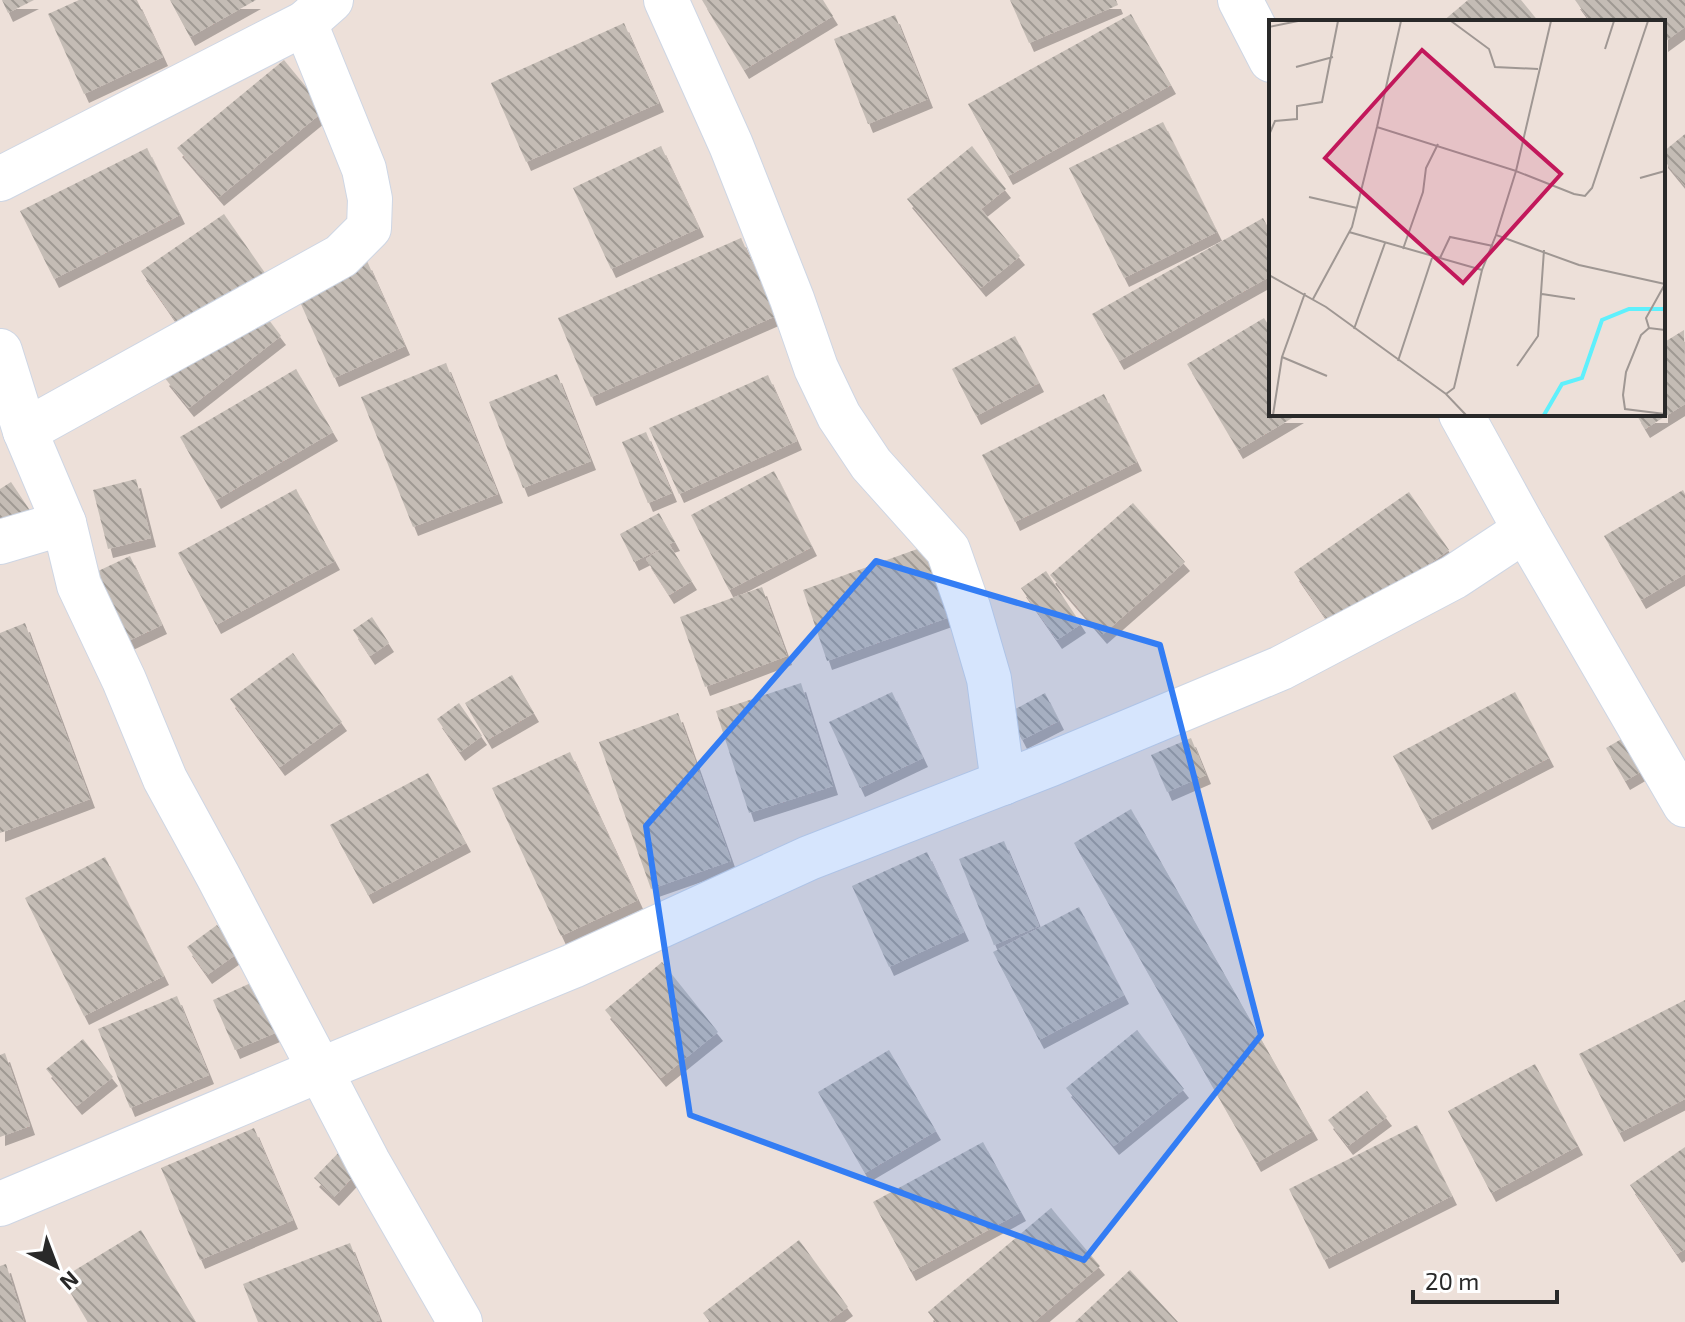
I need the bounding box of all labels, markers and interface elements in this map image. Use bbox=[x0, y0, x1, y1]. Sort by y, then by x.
inset map bbox=[1269, 20, 1665, 416]
north arrow bbox=[16, 1226, 96, 1306]
scale bar bbox=[1413, 1254, 1557, 1304]
text: 20 m bbox=[1425, 1266, 1479, 1295]
text: N bbox=[55, 1267, 85, 1297]

